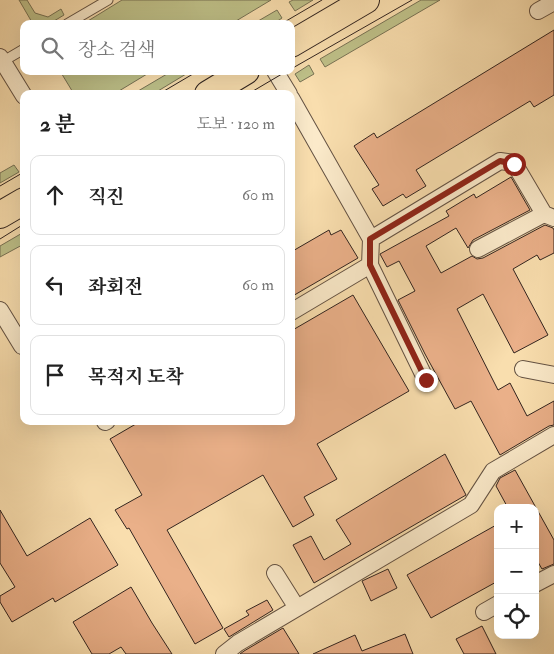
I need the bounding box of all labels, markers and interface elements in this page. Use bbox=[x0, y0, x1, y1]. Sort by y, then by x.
search box bbox=[20, 20, 295, 75]
icon: search bbox=[38, 34, 66, 62]
text: 장소 검색 bbox=[78, 38, 155, 62]
text: 2 분 bbox=[40, 111, 75, 138]
text: 도보 · 120 m bbox=[196, 114, 275, 134]
route start bbox=[503, 153, 526, 176]
icon: ahead bbox=[41, 181, 69, 209]
text: 직진 bbox=[88, 185, 125, 209]
text: 60 m bbox=[242, 185, 274, 205]
icon: left bbox=[41, 271, 69, 299]
text: 좌회전 bbox=[88, 275, 143, 299]
text: 60 m bbox=[242, 275, 274, 295]
icon: arrive bbox=[41, 361, 69, 389]
text: 목적지 도착 bbox=[88, 365, 184, 389]
route end bbox=[415, 369, 438, 392]
map controls bbox=[494, 504, 539, 639]
button: + bbox=[494, 504, 539, 549]
button: − bbox=[494, 549, 539, 594]
button: locate bbox=[494, 594, 539, 639]

